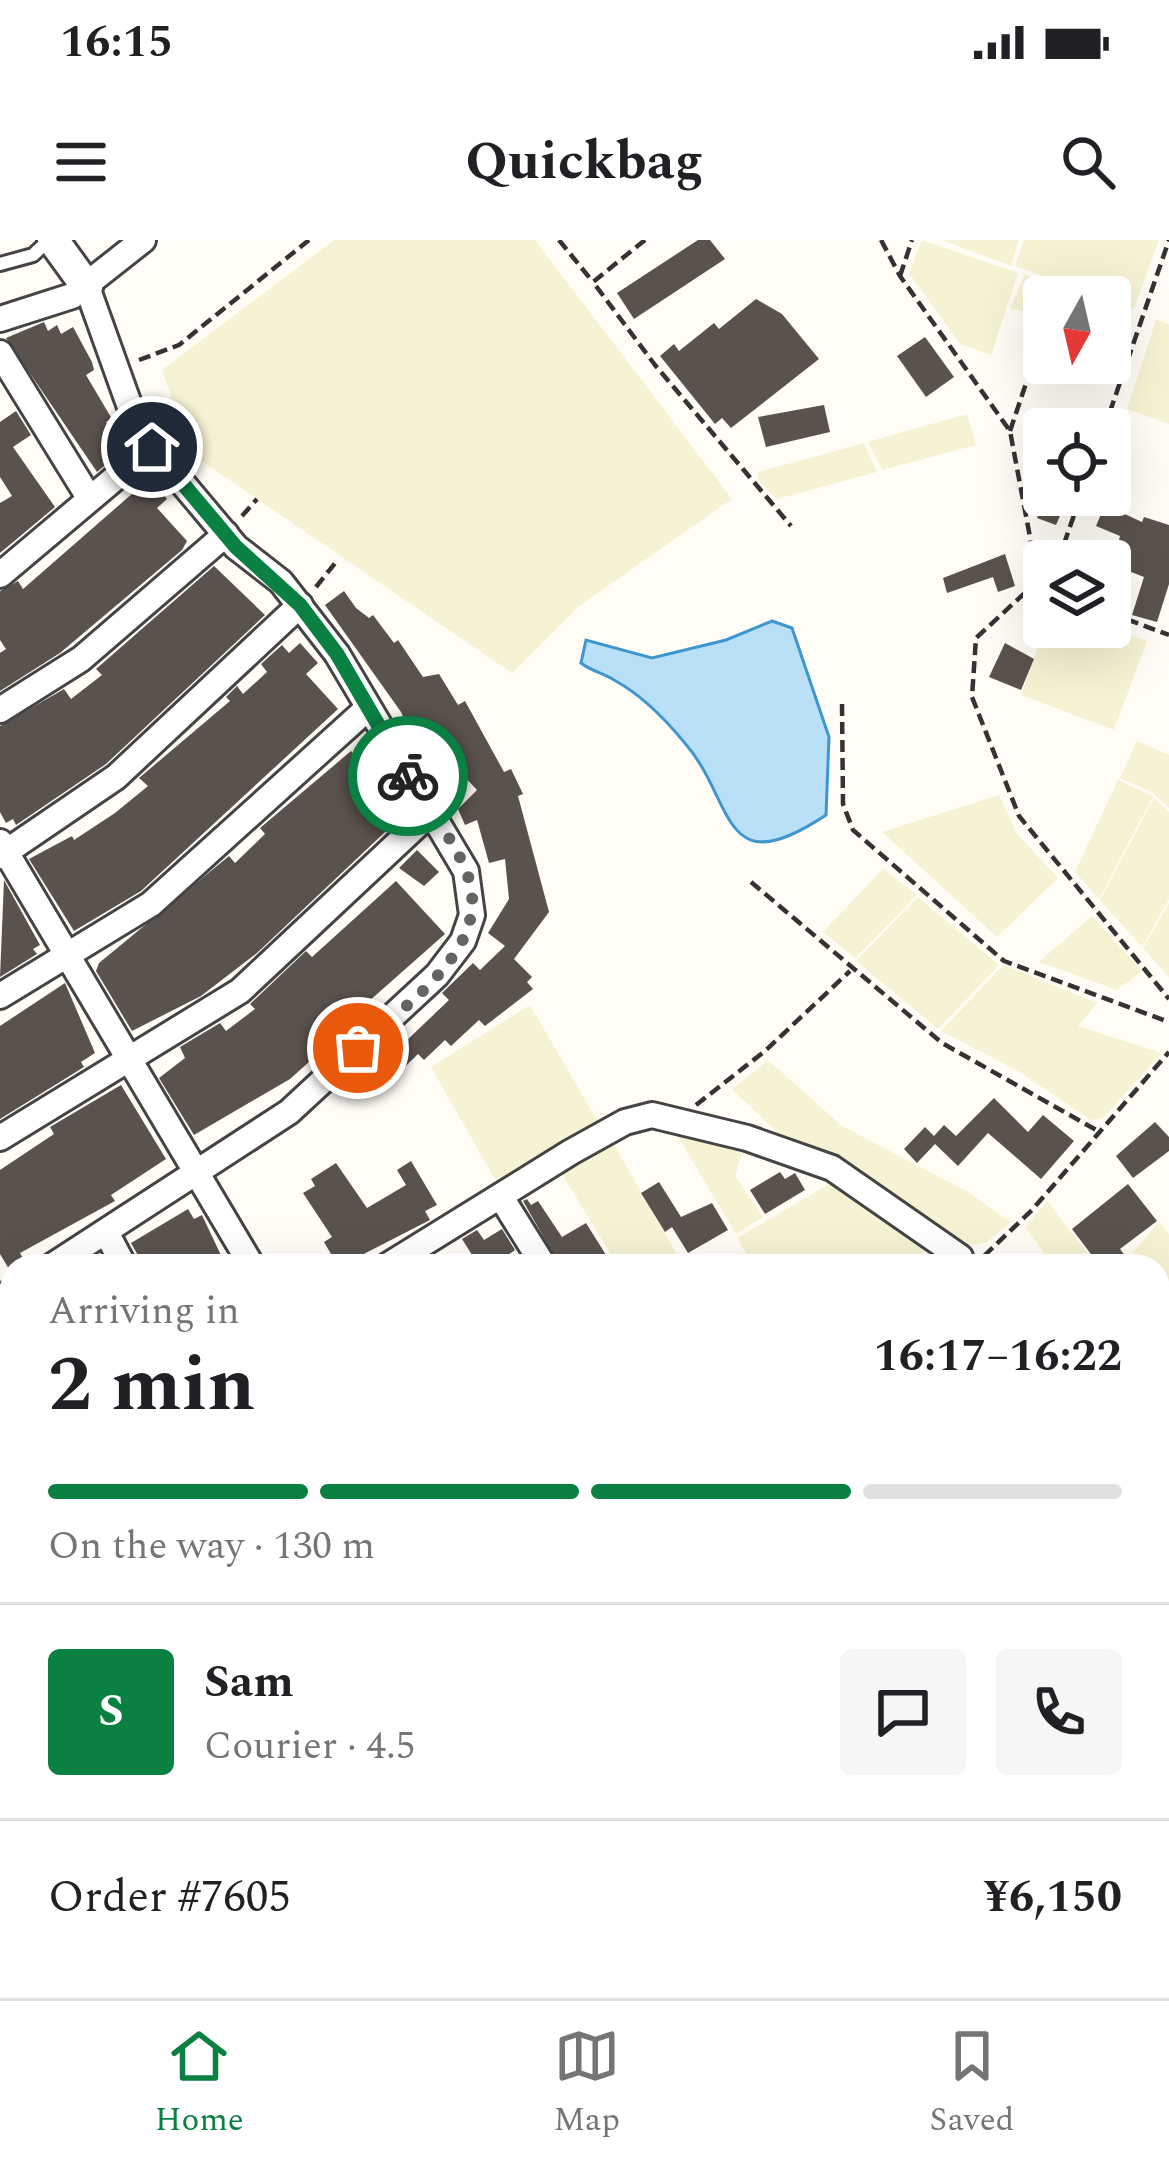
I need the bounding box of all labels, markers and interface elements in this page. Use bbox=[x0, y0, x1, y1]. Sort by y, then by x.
text: 16:15 bbox=[60, 8, 173, 77]
text: Quickbag bbox=[465, 121, 704, 203]
icon: menu bbox=[48, 129, 114, 195]
icon: search bbox=[1055, 129, 1121, 195]
north arrow bbox=[1023, 276, 1131, 384]
map controls bbox=[1023, 276, 1131, 648]
pin bbox=[101, 396, 203, 498]
button: locate bbox=[1023, 408, 1131, 516]
icon: home bbox=[119, 414, 185, 480]
button: layers bbox=[1023, 540, 1131, 648]
courier bbox=[348, 716, 468, 836]
icon: bike bbox=[375, 743, 441, 809]
pin bbox=[307, 997, 409, 1099]
icon: bag bbox=[325, 1015, 391, 1081]
text: Arriving in bbox=[48, 1282, 240, 1341]
text: 16:17–16:22 bbox=[873, 1322, 1122, 1391]
text: 2 min bbox=[48, 1326, 256, 1445]
text: On the way · 130 m bbox=[48, 1517, 375, 1576]
text: Sam bbox=[204, 1648, 294, 1717]
button: chat bbox=[840, 1649, 966, 1775]
button: phone bbox=[996, 1649, 1122, 1775]
text: S bbox=[98, 1677, 124, 1746]
text: Courier · 4.5 bbox=[204, 1717, 415, 1776]
text: Order #7605 bbox=[48, 1863, 291, 1932]
text: ¥6,150 bbox=[984, 1863, 1122, 1932]
tab: Home bbox=[155, 2023, 244, 2145]
tab: Map bbox=[553, 2023, 620, 2145]
tab: Saved bbox=[930, 2023, 1014, 2145]

